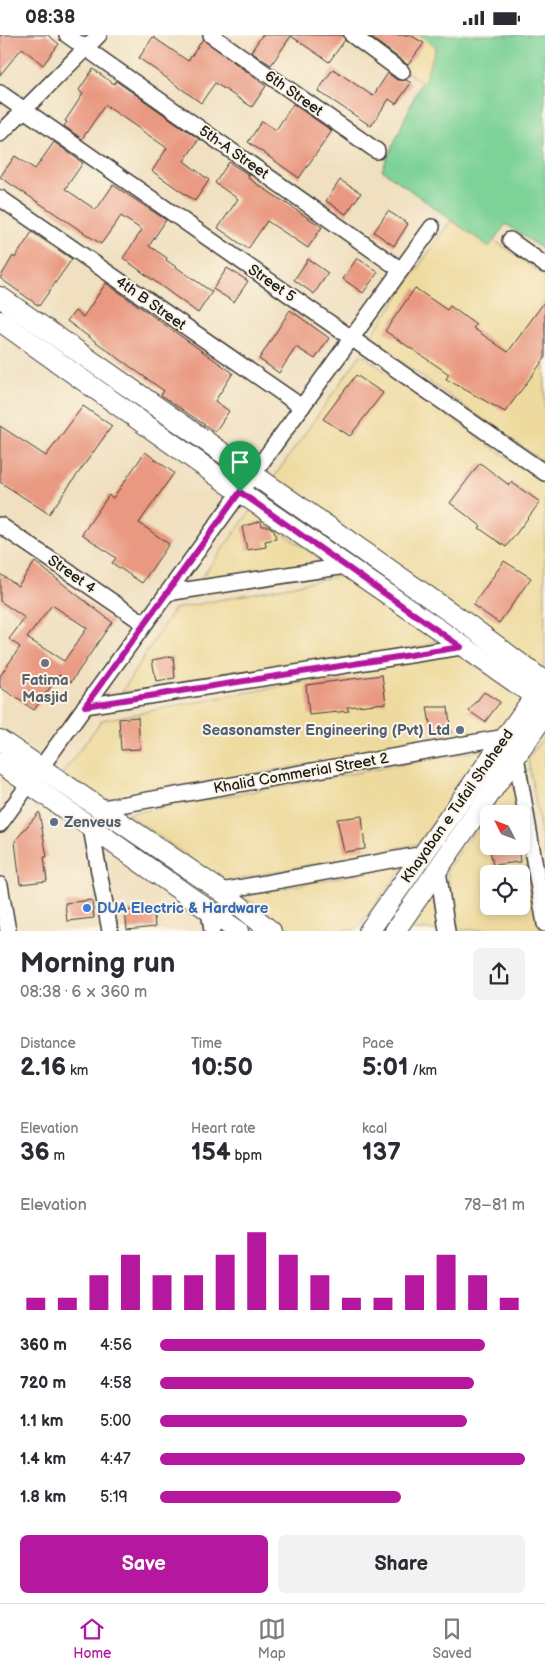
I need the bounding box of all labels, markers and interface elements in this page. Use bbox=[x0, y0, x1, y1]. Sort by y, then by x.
text: 08:38 bbox=[25, 6, 75, 29]
street label: 6th Street bbox=[261, 66, 327, 121]
street label: 5th-A Street bbox=[195, 121, 273, 184]
street label: Street 5 bbox=[244, 260, 299, 307]
street label: 4th B Street bbox=[112, 272, 190, 335]
pin bbox=[219, 441, 261, 492]
icon: arrive bbox=[226, 448, 254, 476]
street label: Street 4 bbox=[44, 551, 99, 598]
marker: Fatima Masjid bbox=[39, 657, 51, 669]
place label: Fatima Masjid bbox=[21, 671, 69, 707]
place label: Seasonamster Engineering (Pvt) Ltd bbox=[202, 721, 450, 740]
marker: Seasonamster Engineering (Pvt) Ltd bbox=[454, 724, 466, 736]
street label: Khayaban e Tufail Shaheed bbox=[397, 726, 518, 887]
street label: Khalid Commerial Street 2 bbox=[212, 749, 390, 798]
north arrow bbox=[480, 805, 530, 855]
map controls bbox=[480, 805, 530, 915]
place label: Zenveus bbox=[64, 813, 121, 832]
marker: Zenveus bbox=[48, 816, 60, 828]
button: locate bbox=[480, 865, 530, 915]
place label: DUA Electric & Hardware bbox=[97, 899, 269, 918]
marker: DUA Electric & Hardware bbox=[81, 902, 93, 914]
text: Morning run bbox=[20, 947, 175, 980]
button: share bbox=[473, 948, 525, 1000]
text: 08:38 · 6 × 360 m bbox=[20, 983, 147, 1002]
text: Distance bbox=[20, 1035, 76, 1052]
text: Time bbox=[191, 1035, 222, 1052]
text: Pace bbox=[362, 1035, 394, 1052]
text: 2.16 bbox=[20, 1052, 66, 1083]
text: 10:50 bbox=[191, 1052, 253, 1083]
text: 5:01 bbox=[362, 1052, 409, 1083]
text: km bbox=[66, 1062, 88, 1079]
text: /km bbox=[409, 1062, 437, 1079]
text: Elevation bbox=[20, 1120, 78, 1137]
text: Heart rate bbox=[191, 1120, 256, 1137]
text: kcal bbox=[362, 1120, 387, 1137]
text: 36 bbox=[20, 1137, 50, 1168]
text: 154 bbox=[191, 1137, 231, 1168]
text: 137 bbox=[362, 1137, 401, 1168]
text: m bbox=[50, 1147, 65, 1164]
text: bpm bbox=[231, 1147, 262, 1164]
text: Elevation bbox=[20, 1196, 87, 1215]
text: 78–81 m bbox=[464, 1196, 525, 1215]
text: 360 m bbox=[20, 1336, 67, 1355]
text: 4:56 bbox=[100, 1336, 132, 1355]
text: 720 m bbox=[20, 1374, 66, 1393]
text: 4:58 bbox=[100, 1374, 132, 1393]
text: 1.1 km bbox=[20, 1412, 63, 1431]
text: 5:00 bbox=[100, 1412, 131, 1431]
text: 1.4 km bbox=[20, 1450, 66, 1469]
text: 4:47 bbox=[100, 1450, 131, 1469]
text: 1.8 km bbox=[20, 1488, 66, 1507]
text: 5:19 bbox=[100, 1488, 128, 1507]
button: Save bbox=[20, 1535, 268, 1593]
button: Share bbox=[278, 1535, 525, 1593]
tab: Home bbox=[73, 1615, 111, 1662]
tab: Map bbox=[258, 1615, 286, 1662]
tab: Saved bbox=[432, 1615, 472, 1662]

